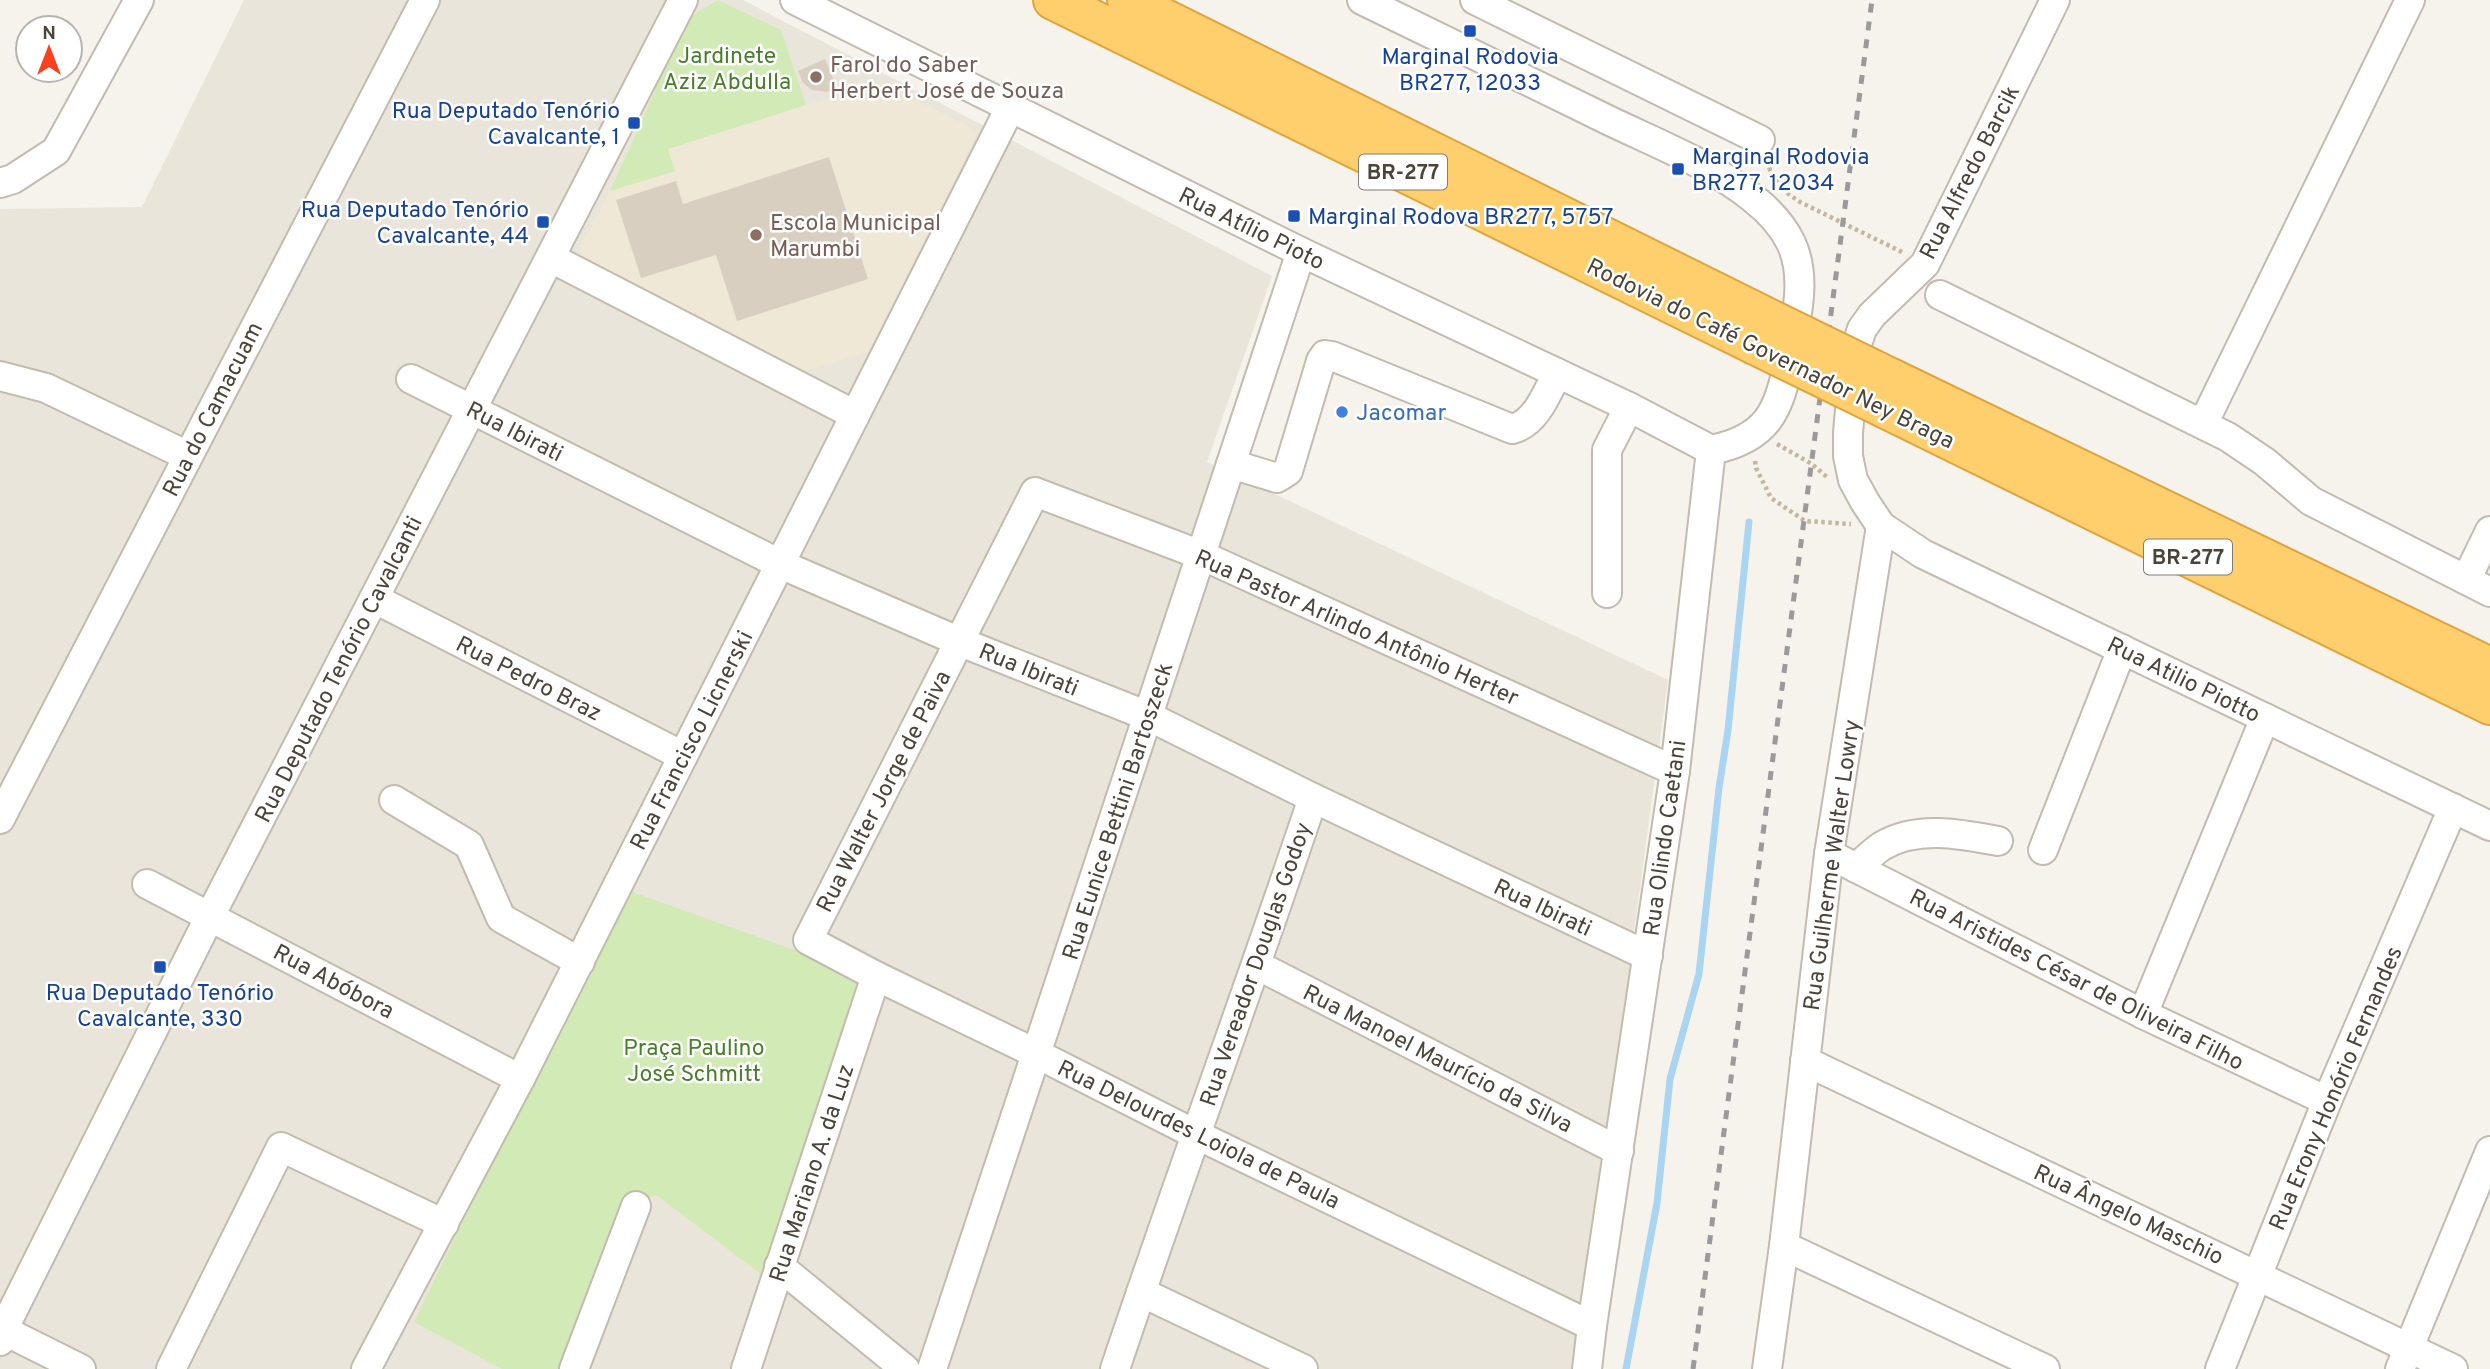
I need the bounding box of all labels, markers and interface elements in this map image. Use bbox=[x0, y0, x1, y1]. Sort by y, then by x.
north arrow bbox=[14, 14, 84, 84]
text: N bbox=[42, 22, 56, 46]
marker: Marginal Rodovia BR277, 12033 bbox=[1462, 23, 1478, 39]
park label: Jardinete Aziz Abdulla bbox=[663, 43, 791, 98]
place label: Marginal Rodovia BR277, 12033 bbox=[1381, 44, 1559, 99]
place label: Farol do Saber Herbert José de Souza bbox=[830, 52, 1064, 107]
marker: Farol do Saber Herbert José de Souza bbox=[808, 69, 824, 85]
street label: Rua Alfredo Barcik bbox=[1915, 81, 2028, 265]
place label: Rua Deputado Tenório Cavalcante, 1 bbox=[392, 98, 620, 153]
marker: Rua Deputado Tenório Cavalcante, 1 bbox=[626, 115, 642, 131]
place label: Marginal Rodovia BR277, 12034 bbox=[1692, 144, 1869, 199]
road number: BR-277 bbox=[1359, 154, 1447, 190]
marker: Marginal Rodovia BR277, 12034 bbox=[1670, 161, 1686, 177]
street label: Rua Atílio Pioto bbox=[1173, 182, 1329, 278]
place label: Rua Deputado Tenório Cavalcante, 44 bbox=[301, 197, 529, 252]
place label: Marginal Rodova BR277, 5757 bbox=[1308, 204, 1613, 233]
marker: Marginal Rodova BR277, 5757 bbox=[1286, 208, 1302, 224]
place label: Escola Municipal Marumbi bbox=[770, 210, 941, 265]
marker: Rua Deputado Tenório Cavalcante, 44 bbox=[535, 214, 551, 230]
marker: Escola Municipal Marumbi bbox=[748, 227, 764, 243]
street label: Rodovia do Café Governador Ney Braga bbox=[1581, 253, 1959, 457]
street label: Rua do Camacuam bbox=[158, 318, 271, 502]
street label: Rua Ibirati bbox=[460, 396, 567, 470]
place label: Jacomar bbox=[1356, 400, 1446, 429]
marker: Jacomar bbox=[1334, 404, 1350, 420]
street label: Rua Deputado Tenório Cavalcanti bbox=[250, 512, 430, 828]
road number: BR-277 bbox=[2144, 540, 2232, 574]
street label: Rua Pastor Arlindo Antônio Herter bbox=[1190, 545, 1522, 714]
street label: Rua Francisco Licnerski bbox=[625, 627, 761, 856]
street label: Rua Pedro Braz bbox=[450, 631, 606, 729]
street label: Rua Atilio Piotto bbox=[2102, 632, 2264, 731]
street label: Rua Ibirati bbox=[974, 638, 1082, 704]
street label: Rua Eunice Bettini Bartoszeck bbox=[1057, 659, 1181, 964]
street label: Rua Walter Jorge de Paiva bbox=[812, 666, 959, 918]
street label: Rua Guilherme Walter Lowry bbox=[1799, 718, 1868, 1013]
street label: Rua Olindo Caetani bbox=[1638, 738, 1695, 938]
street label: Rua Vereador Douglas Godoy bbox=[1195, 819, 1320, 1111]
street label: Rua Ibirati bbox=[1488, 874, 1596, 945]
street label: Rua Aristides César de Oliveira Filho bbox=[1904, 884, 2248, 1079]
street label: Rua Abóbora bbox=[267, 939, 398, 1027]
street label: Rua Erony Honório Fernandes bbox=[2264, 943, 2410, 1235]
marker: Rua Deputado Tenório Cavalcante, 330 bbox=[152, 959, 168, 975]
street label: Rua Manoel Maurício da Silva bbox=[1297, 979, 1577, 1141]
place label: Rua Deputado Tenório Cavalcante, 330 bbox=[46, 980, 274, 1035]
park label: Praça Paulino José Schmitt bbox=[623, 1035, 765, 1090]
street label: Rua Delourdes Loiola de Paula bbox=[1052, 1055, 1344, 1217]
street label: Rua Mariano A. da Luz bbox=[764, 1061, 862, 1286]
street label: Rua Ângelo Maschio bbox=[2028, 1159, 2228, 1273]

